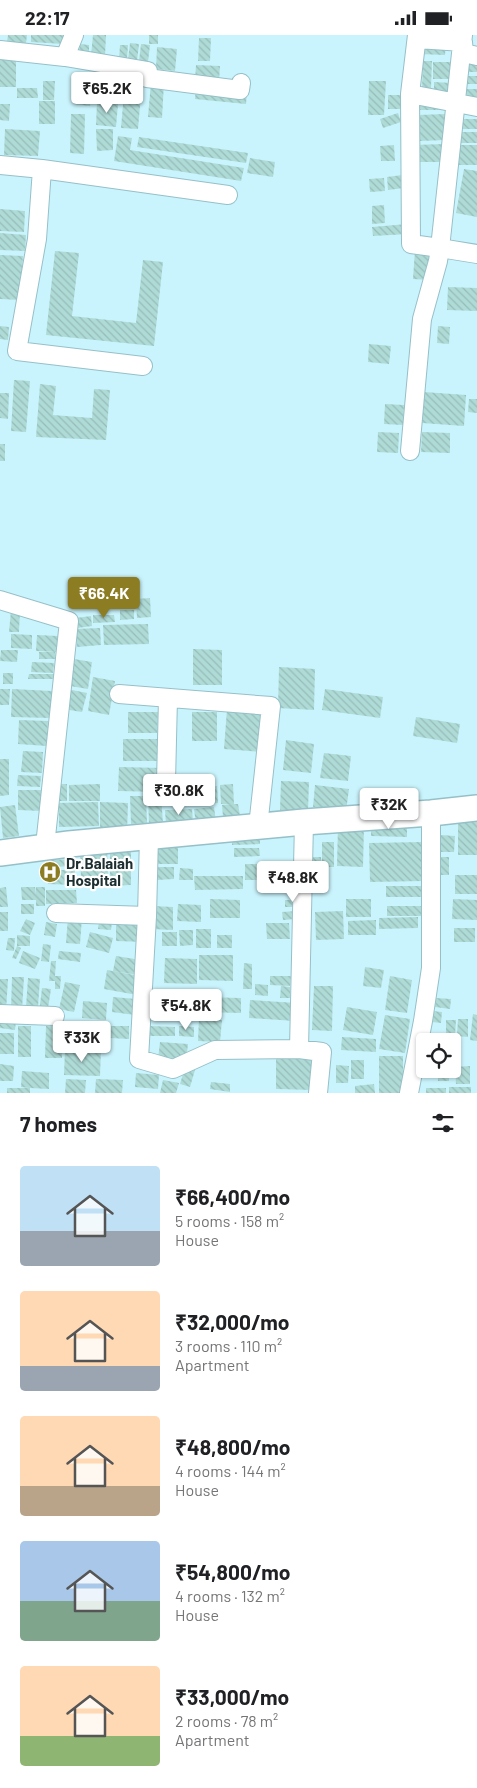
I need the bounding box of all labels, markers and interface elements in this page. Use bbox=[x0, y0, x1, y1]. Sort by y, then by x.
text: 22:17 bbox=[25, 6, 69, 29]
pin: ₹65.2K bbox=[66, 71, 148, 114]
text: ₹65.2K bbox=[82, 78, 132, 97]
pin: ₹66.4K bbox=[63, 577, 145, 619]
text: ₹66.4K bbox=[79, 583, 129, 602]
pin: ₹30.8K bbox=[138, 773, 220, 816]
text: ₹30.8K bbox=[154, 780, 204, 799]
pin: ₹32K bbox=[359, 787, 419, 830]
text: ₹32K bbox=[371, 794, 407, 813]
place label: Dr.Balaiah Hospital bbox=[66, 854, 133, 889]
hospital icon: Dr.Balaiah Hospital bbox=[38, 860, 62, 884]
pin: ₹48.8K bbox=[252, 861, 334, 903]
text: ₹48.8K bbox=[268, 867, 318, 886]
pin: ₹54.8K bbox=[145, 989, 227, 1031]
text: ₹54.8K bbox=[161, 995, 211, 1014]
pin: ₹33K bbox=[52, 1021, 112, 1063]
text: ₹33K bbox=[64, 1027, 100, 1046]
map controls bbox=[416, 1033, 461, 1078]
button: locate bbox=[416, 1033, 461, 1078]
icon: filters bbox=[429, 1109, 457, 1137]
text: 7 homes bbox=[20, 1111, 97, 1136]
text: ₹66,400/mo bbox=[175, 1184, 290, 1209]
icon: home bbox=[60, 1186, 120, 1246]
text: 5 rooms · 158 m² bbox=[175, 1211, 284, 1230]
text: House bbox=[175, 1230, 219, 1249]
text: ₹32,000/mo bbox=[175, 1309, 290, 1334]
icon: home bbox=[60, 1311, 120, 1371]
text: 3 rooms · 110 m² bbox=[175, 1336, 282, 1355]
text: Apartment bbox=[175, 1355, 250, 1374]
text: ₹48,800/mo bbox=[175, 1434, 290, 1459]
icon: home bbox=[60, 1436, 120, 1496]
text: 4 rooms · 144 m² bbox=[175, 1461, 286, 1480]
text: House bbox=[175, 1480, 219, 1499]
text: ₹54,800/mo bbox=[175, 1559, 290, 1584]
icon: home bbox=[60, 1561, 120, 1621]
text: 4 rooms · 132 m² bbox=[175, 1586, 285, 1605]
text: House bbox=[175, 1605, 219, 1624]
text: ₹33,000/mo bbox=[175, 1684, 289, 1709]
icon: home bbox=[60, 1686, 120, 1746]
text: 2 rooms · 78 m² bbox=[175, 1711, 278, 1730]
text: Apartment bbox=[175, 1730, 250, 1749]

